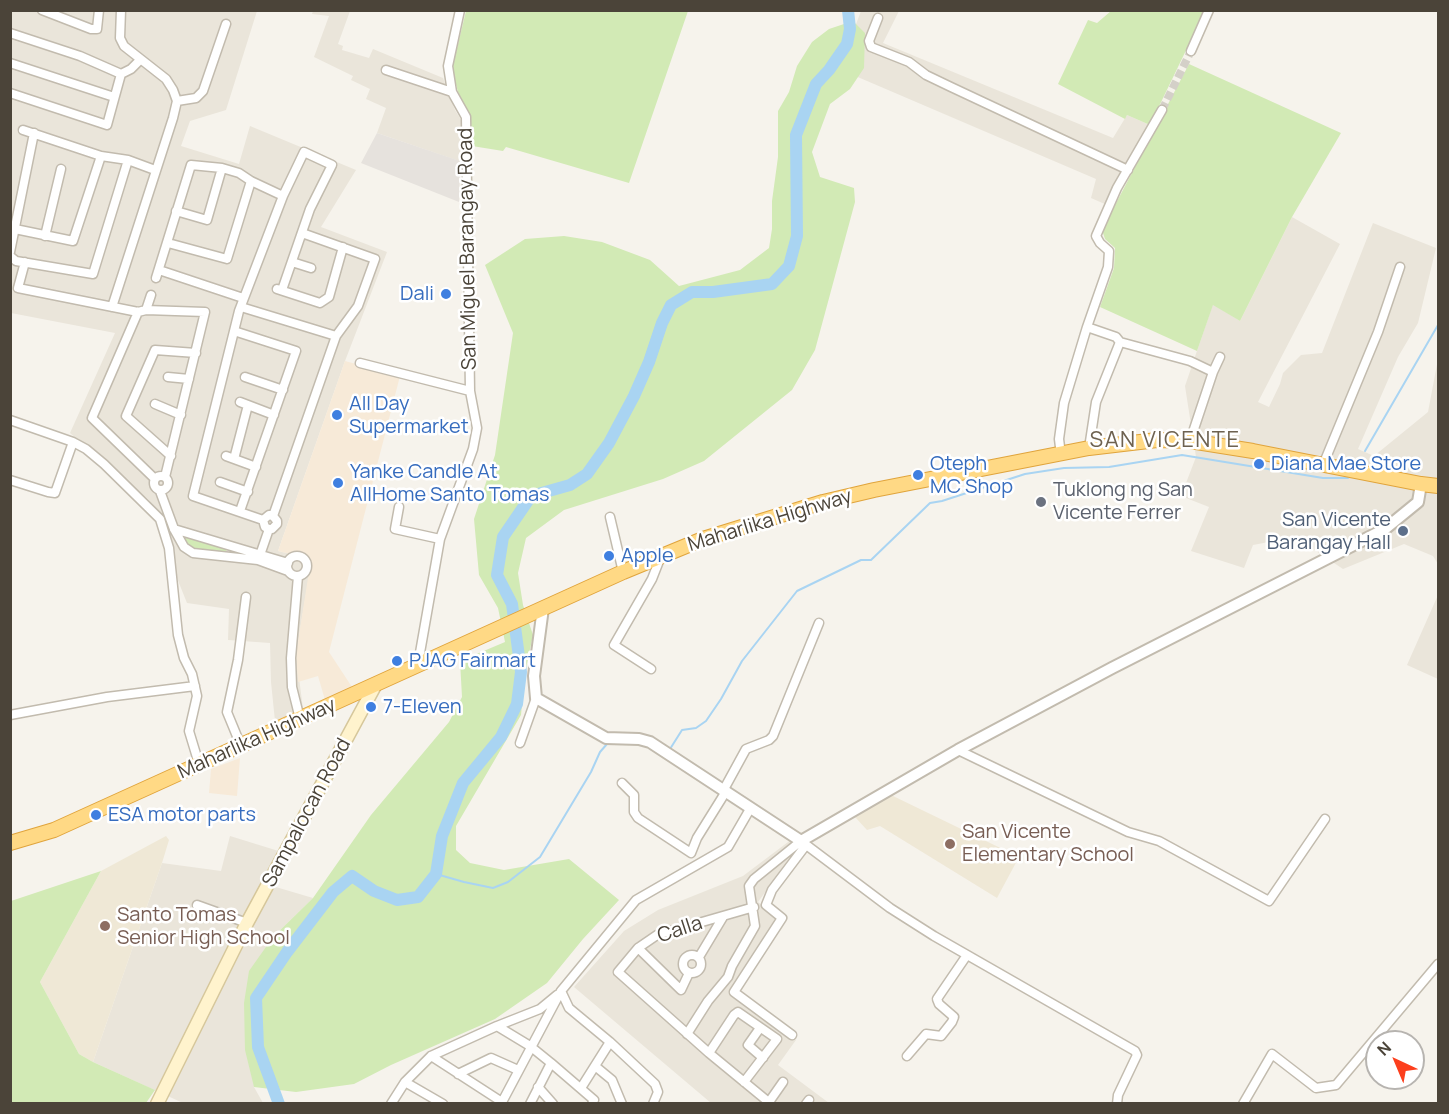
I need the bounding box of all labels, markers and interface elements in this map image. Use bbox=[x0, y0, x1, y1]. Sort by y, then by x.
street label: San Miguel Barangay Road bbox=[454, 128, 482, 370]
place label: Dali bbox=[400, 282, 434, 306]
marker: Dali bbox=[439, 287, 453, 301]
place label: All Day Supermarket bbox=[349, 392, 469, 439]
marker: All Day Supermarket bbox=[330, 408, 344, 422]
district label: SAN VICENTE bbox=[1090, 428, 1240, 454]
place label: Oteph MC Shop bbox=[930, 452, 1013, 499]
place label: Diana Mae Store bbox=[1271, 452, 1421, 476]
marker: Diana Mae Store bbox=[1252, 457, 1266, 471]
place label: Yanke Candle At AllHome Santo Tomas bbox=[350, 460, 550, 507]
marker: Oteph MC Shop bbox=[911, 468, 925, 482]
marker: Yanke Candle At AllHome Santo Tomas bbox=[331, 476, 345, 490]
place label: Tuklong ng San Vicente Ferrer bbox=[1053, 478, 1193, 525]
street label: Maharlika Highway bbox=[685, 485, 855, 557]
marker: Tuklong ng San Vicente Ferrer bbox=[1034, 495, 1048, 509]
place label: San Vicente Barangay Hall bbox=[1267, 508, 1391, 555]
marker: San Vicente Barangay Hall bbox=[1396, 524, 1410, 538]
place label: Apple bbox=[621, 544, 674, 568]
marker: Apple bbox=[602, 549, 616, 563]
place label: PJAG Fairmart bbox=[409, 649, 536, 673]
marker: PJAG Fairmart bbox=[390, 654, 404, 668]
street label: Maharlika Highway bbox=[174, 693, 340, 785]
place label: 7-Eleven bbox=[383, 695, 462, 719]
marker: 7-Eleven bbox=[364, 700, 378, 714]
street label: Sampalocan Road bbox=[258, 734, 356, 892]
place label: ESA motor parts bbox=[108, 803, 256, 827]
marker: ESA motor parts bbox=[89, 808, 103, 822]
place label: San Vicente Elementary School bbox=[962, 820, 1134, 867]
marker: San Vicente Elementary School bbox=[943, 837, 957, 851]
place label: Santo Tomas Senior High School bbox=[117, 903, 290, 950]
street label: Calla bbox=[654, 912, 706, 948]
marker: Santo Tomas Senior High School bbox=[98, 919, 112, 933]
north arrow bbox=[1365, 1030, 1425, 1090]
text: N bbox=[1372, 1037, 1396, 1060]

